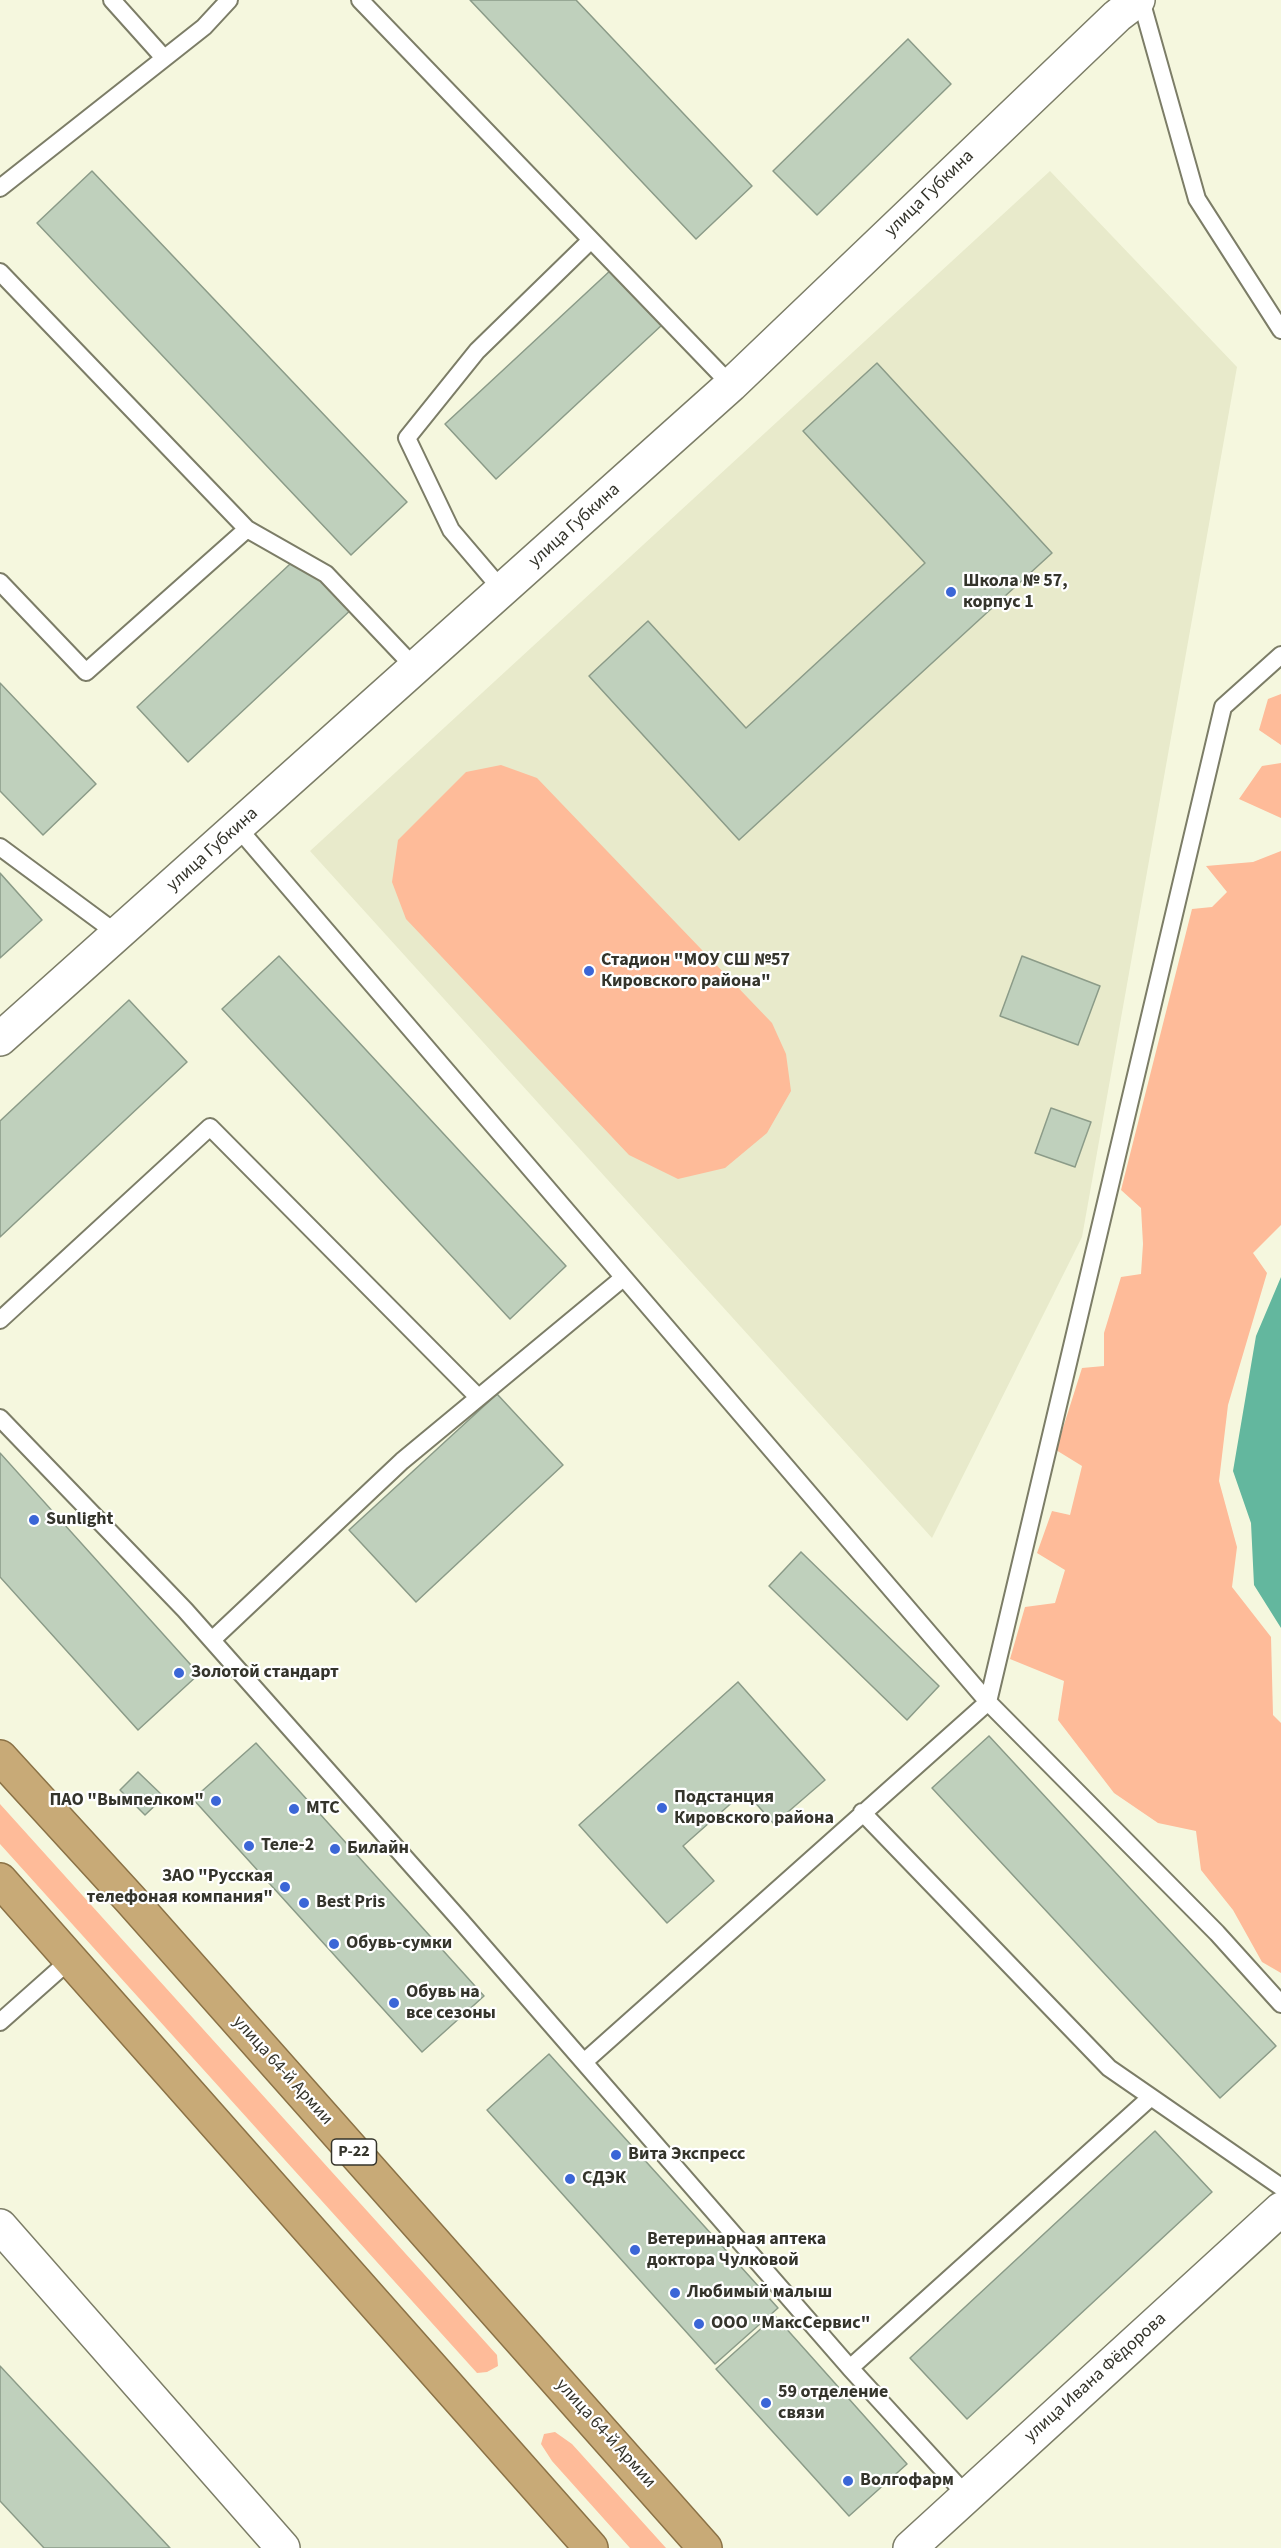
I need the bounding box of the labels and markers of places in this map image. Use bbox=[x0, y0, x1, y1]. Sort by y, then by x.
place label: Школа № 57, корпус 1 bbox=[963, 571, 1068, 614]
marker: Школа № 57, корпус 1 bbox=[944, 585, 958, 599]
place label: Стадион "МОУ СШ №57 Кировского района" bbox=[601, 950, 790, 992]
marker: Стадион "МОУ СШ №57 Кировского района" bbox=[582, 964, 596, 978]
place label: Sunlight bbox=[46, 1509, 113, 1531]
marker: Sunlight bbox=[27, 1513, 41, 1527]
place label: Золотой стандарт bbox=[191, 1662, 339, 1684]
marker: Золотой стандарт bbox=[172, 1666, 186, 1680]
place label: Подстанция Кировского района bbox=[674, 1787, 834, 1830]
place label: ПАО "Вымпелком" bbox=[49, 1790, 204, 1812]
marker: ПАО "Вымпелком" bbox=[209, 1794, 223, 1808]
place label: МТС bbox=[306, 1798, 340, 1820]
marker: Подстанция Кировского района bbox=[655, 1801, 669, 1815]
marker: МТС bbox=[287, 1802, 301, 1816]
place label: Теле-2 bbox=[261, 1835, 314, 1857]
place label: Билайн bbox=[347, 1838, 409, 1860]
marker: Теле-2 bbox=[242, 1839, 256, 1853]
marker: Билайн bbox=[328, 1842, 342, 1856]
place label: ЗАО "Русская телефоная компания" bbox=[87, 1866, 273, 1908]
marker: ЗАО "Русская телефоная компания" bbox=[278, 1880, 292, 1894]
place label: Best Pris bbox=[316, 1892, 385, 1914]
marker: Best Pris bbox=[297, 1896, 311, 1910]
place label: Обувь-сумки bbox=[346, 1933, 452, 1955]
marker: Обувь-сумки bbox=[327, 1937, 341, 1951]
place label: Обувь на все сезоны bbox=[406, 1982, 496, 2024]
marker: Обувь на все сезоны bbox=[387, 1996, 401, 2010]
place label: Вита Экспресс bbox=[628, 2144, 746, 2166]
marker: Вита Экспресс bbox=[609, 2148, 623, 2162]
place label: СДЭК bbox=[582, 2168, 626, 2190]
marker: СДЭК bbox=[563, 2172, 577, 2186]
place label: Ветеринарная аптека доктора Чулковой bbox=[647, 2229, 826, 2272]
marker: Ветеринарная аптека доктора Чулковой bbox=[628, 2243, 642, 2257]
place label: Любимый малыш bbox=[687, 2282, 832, 2304]
marker: Любимый малыш bbox=[668, 2286, 682, 2300]
place label: ООО "МаксСервис" bbox=[711, 2313, 870, 2335]
marker: ООО "МаксСервис" bbox=[692, 2317, 706, 2331]
place label: 59 отделение связи bbox=[778, 2382, 888, 2424]
marker: 59 отделение связи bbox=[759, 2396, 773, 2410]
place label: Волгофарм bbox=[860, 2470, 954, 2492]
marker: Волгофарм bbox=[841, 2474, 855, 2488]

